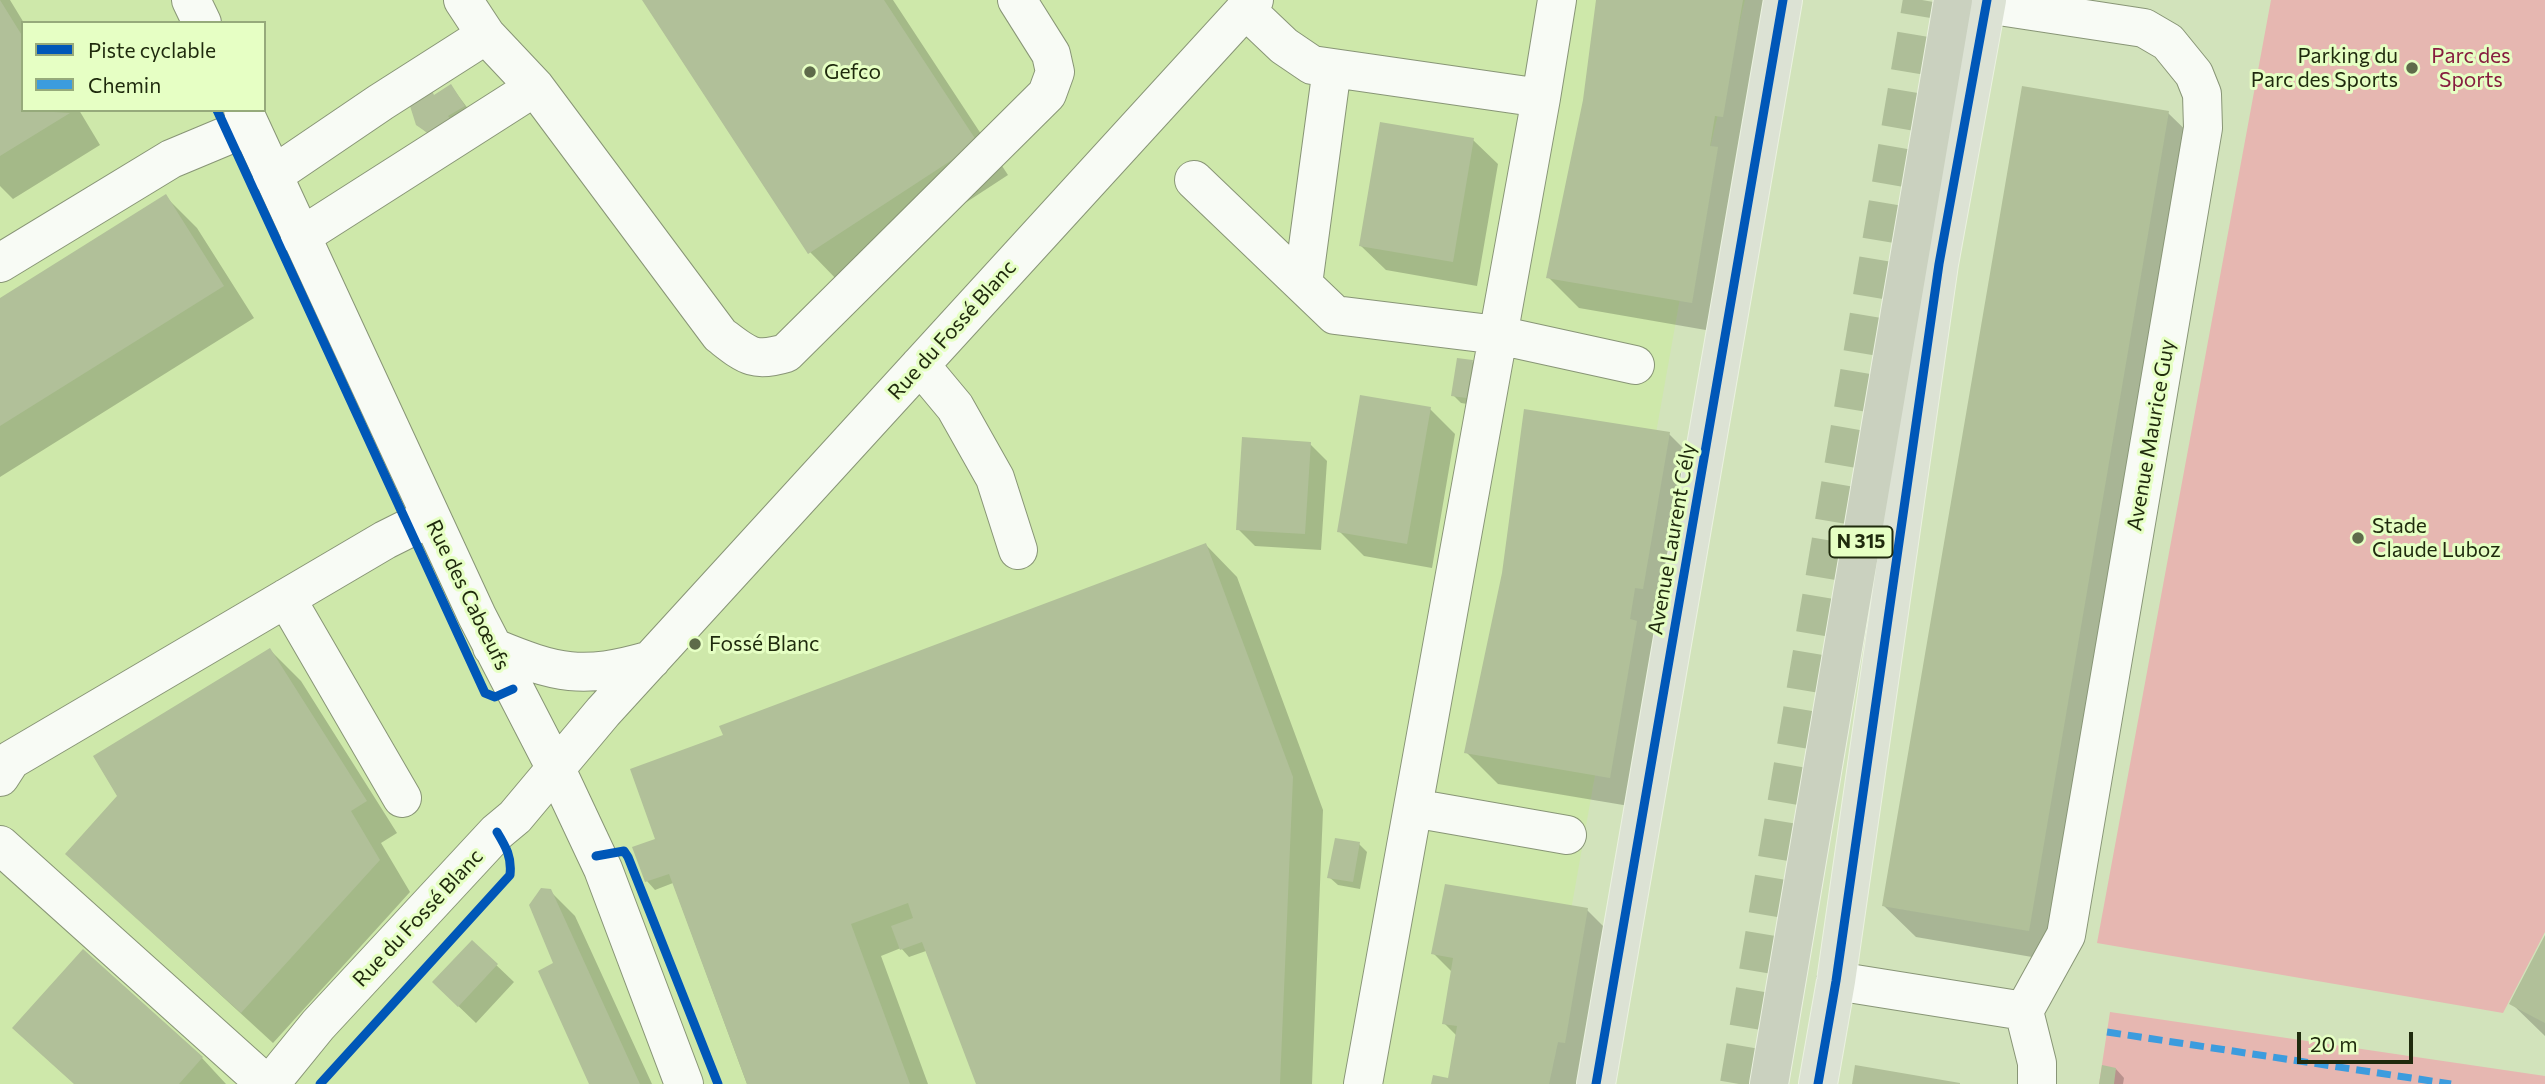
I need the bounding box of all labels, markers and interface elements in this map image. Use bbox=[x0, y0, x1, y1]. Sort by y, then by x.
legend bbox=[21, 21, 266, 112]
text: Piste cyclable bbox=[88, 37, 216, 62]
place label: Parking du Parc des Sports bbox=[2251, 43, 2398, 93]
park label: Parc des Sports bbox=[2431, 43, 2511, 93]
place label: Gefco bbox=[824, 59, 881, 85]
marker: Parking du Parc des Sports bbox=[2404, 60, 2420, 76]
marker: Gefco bbox=[802, 64, 818, 80]
text: Chemin bbox=[88, 72, 161, 97]
street label: Rue du Fossé Blanc bbox=[883, 255, 1021, 405]
street label: Avenue Maurice Guy bbox=[2122, 337, 2180, 533]
street label: Avenue Laurent Cély bbox=[1643, 441, 1701, 637]
place label: Stade Claude Luboz bbox=[2372, 513, 2501, 563]
street label: Rue des Cabœufs bbox=[421, 516, 515, 674]
road number: N 315 bbox=[1829, 526, 1892, 558]
marker: Stade Claude Luboz bbox=[2350, 530, 2366, 546]
place label: Fossé Blanc bbox=[709, 631, 819, 657]
marker: Fossé Blanc bbox=[687, 636, 703, 652]
street label: Rue du Fossé Blanc bbox=[348, 844, 488, 992]
scale bar bbox=[2300, 1018, 2416, 1062]
text: 20 m bbox=[2310, 1031, 2358, 1056]

